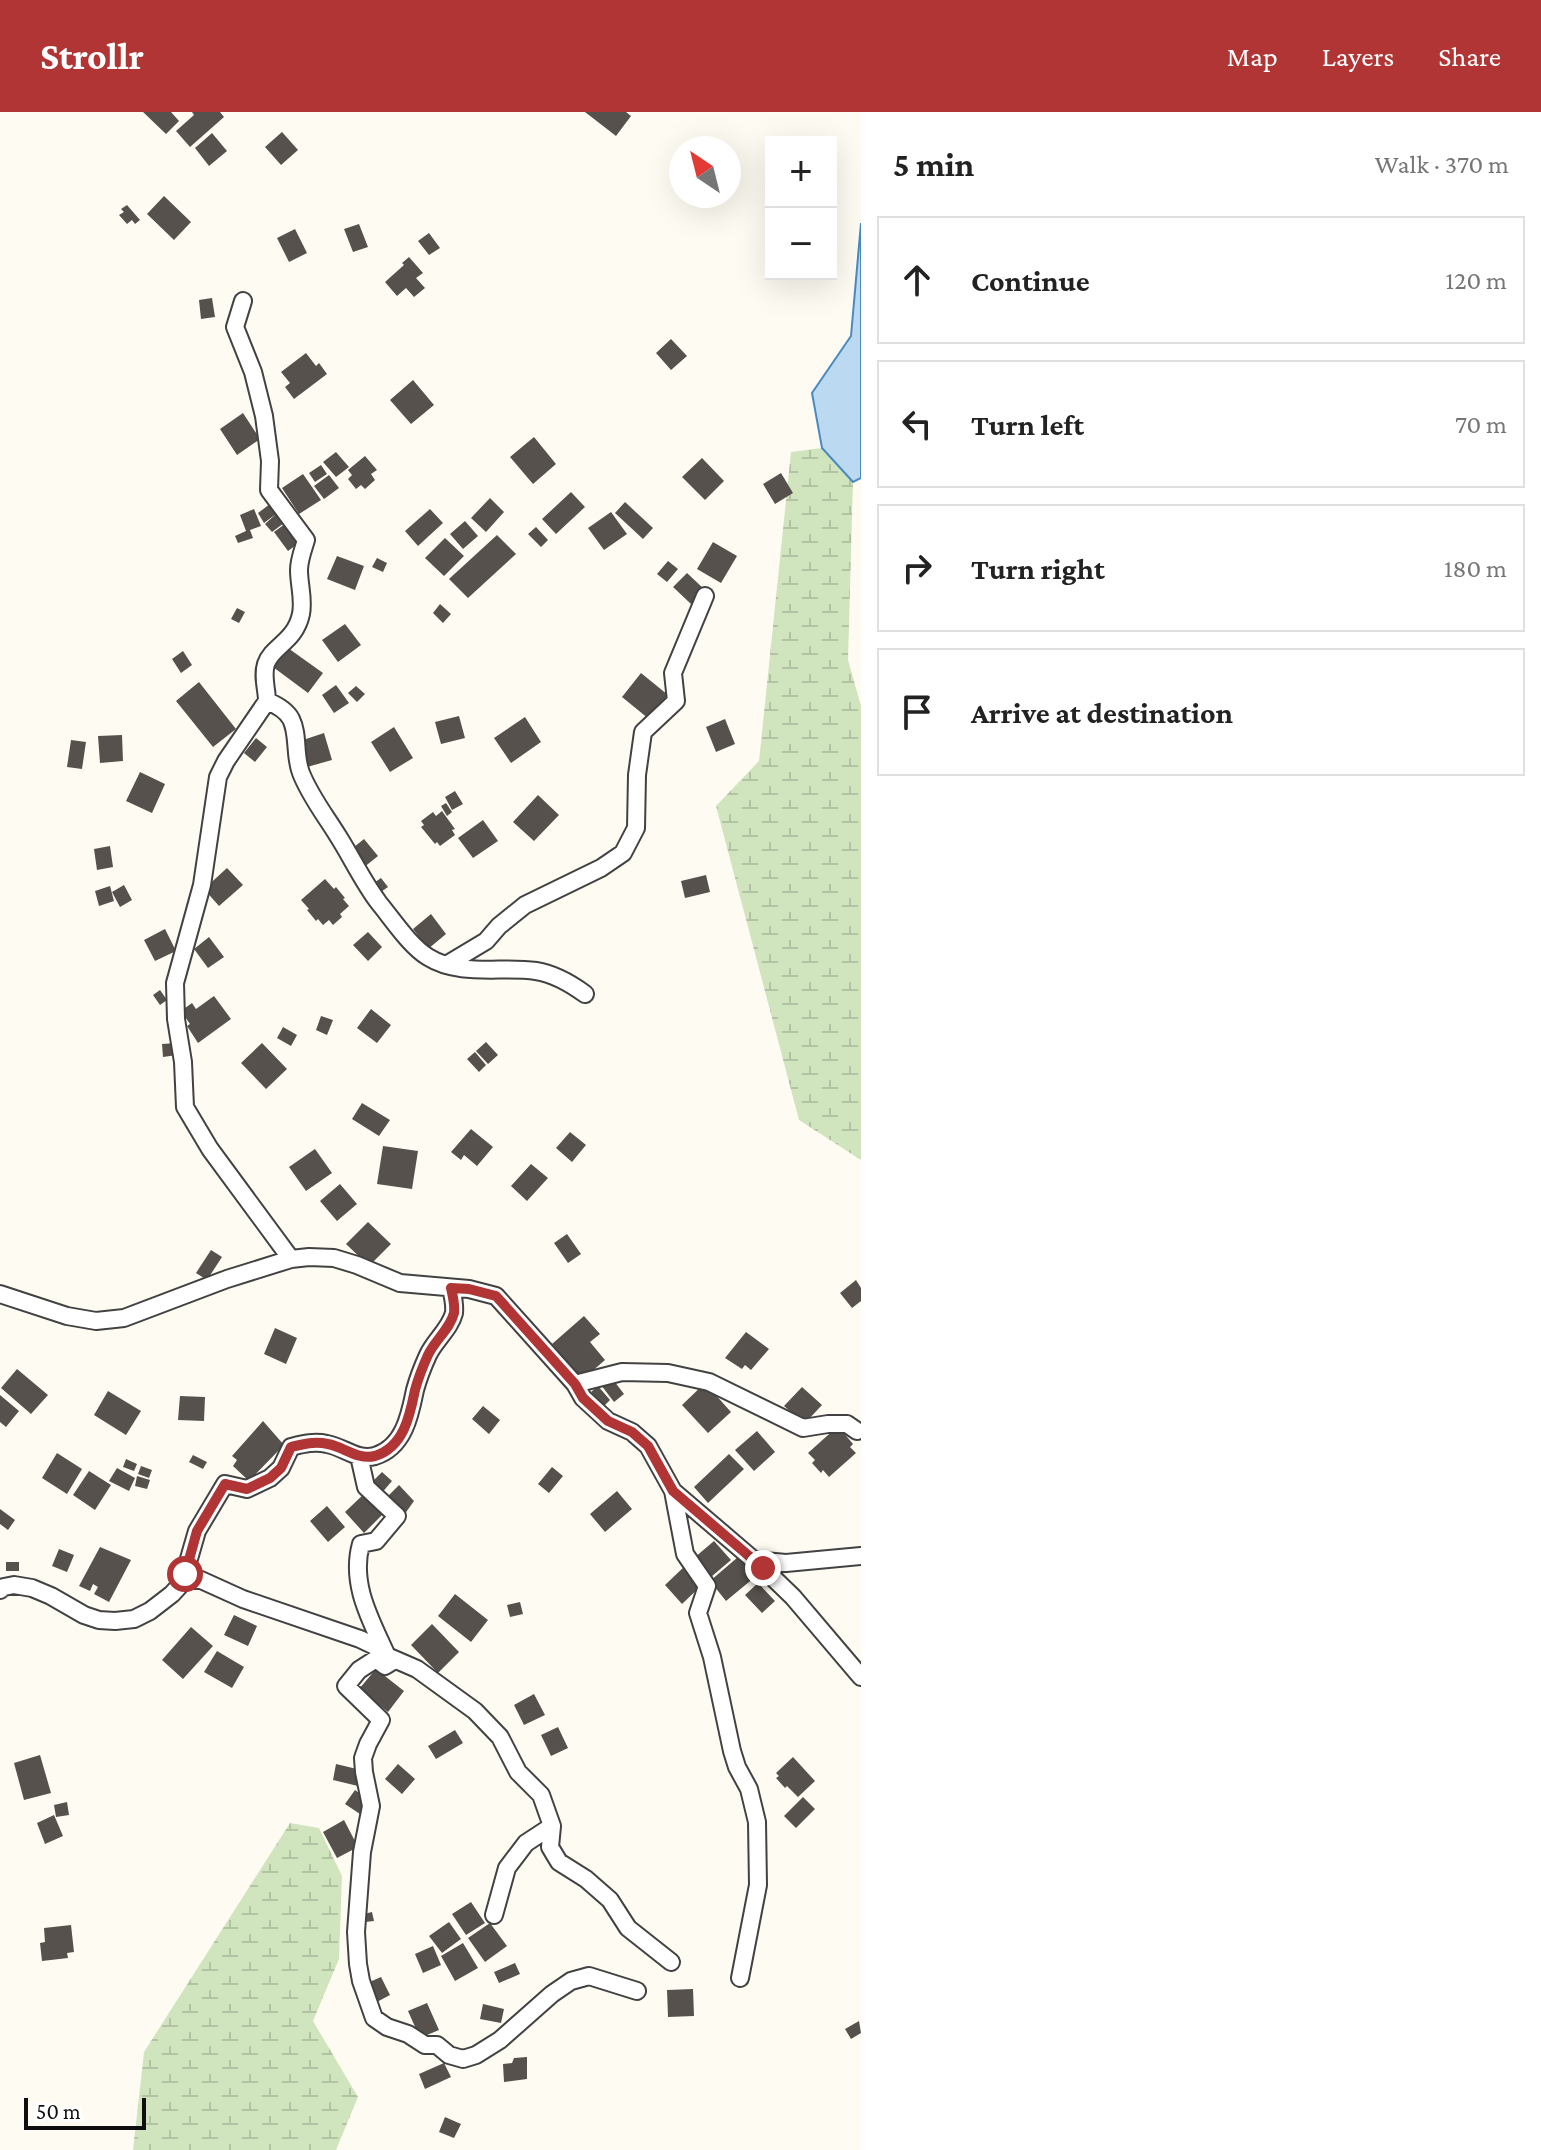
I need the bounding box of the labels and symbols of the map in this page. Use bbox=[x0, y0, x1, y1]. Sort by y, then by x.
north arrow bbox=[669, 136, 741, 208]
route end bbox=[745, 1550, 781, 1586]
route start bbox=[167, 1556, 203, 1592]
scale bar bbox=[24, 2094, 146, 2130]

